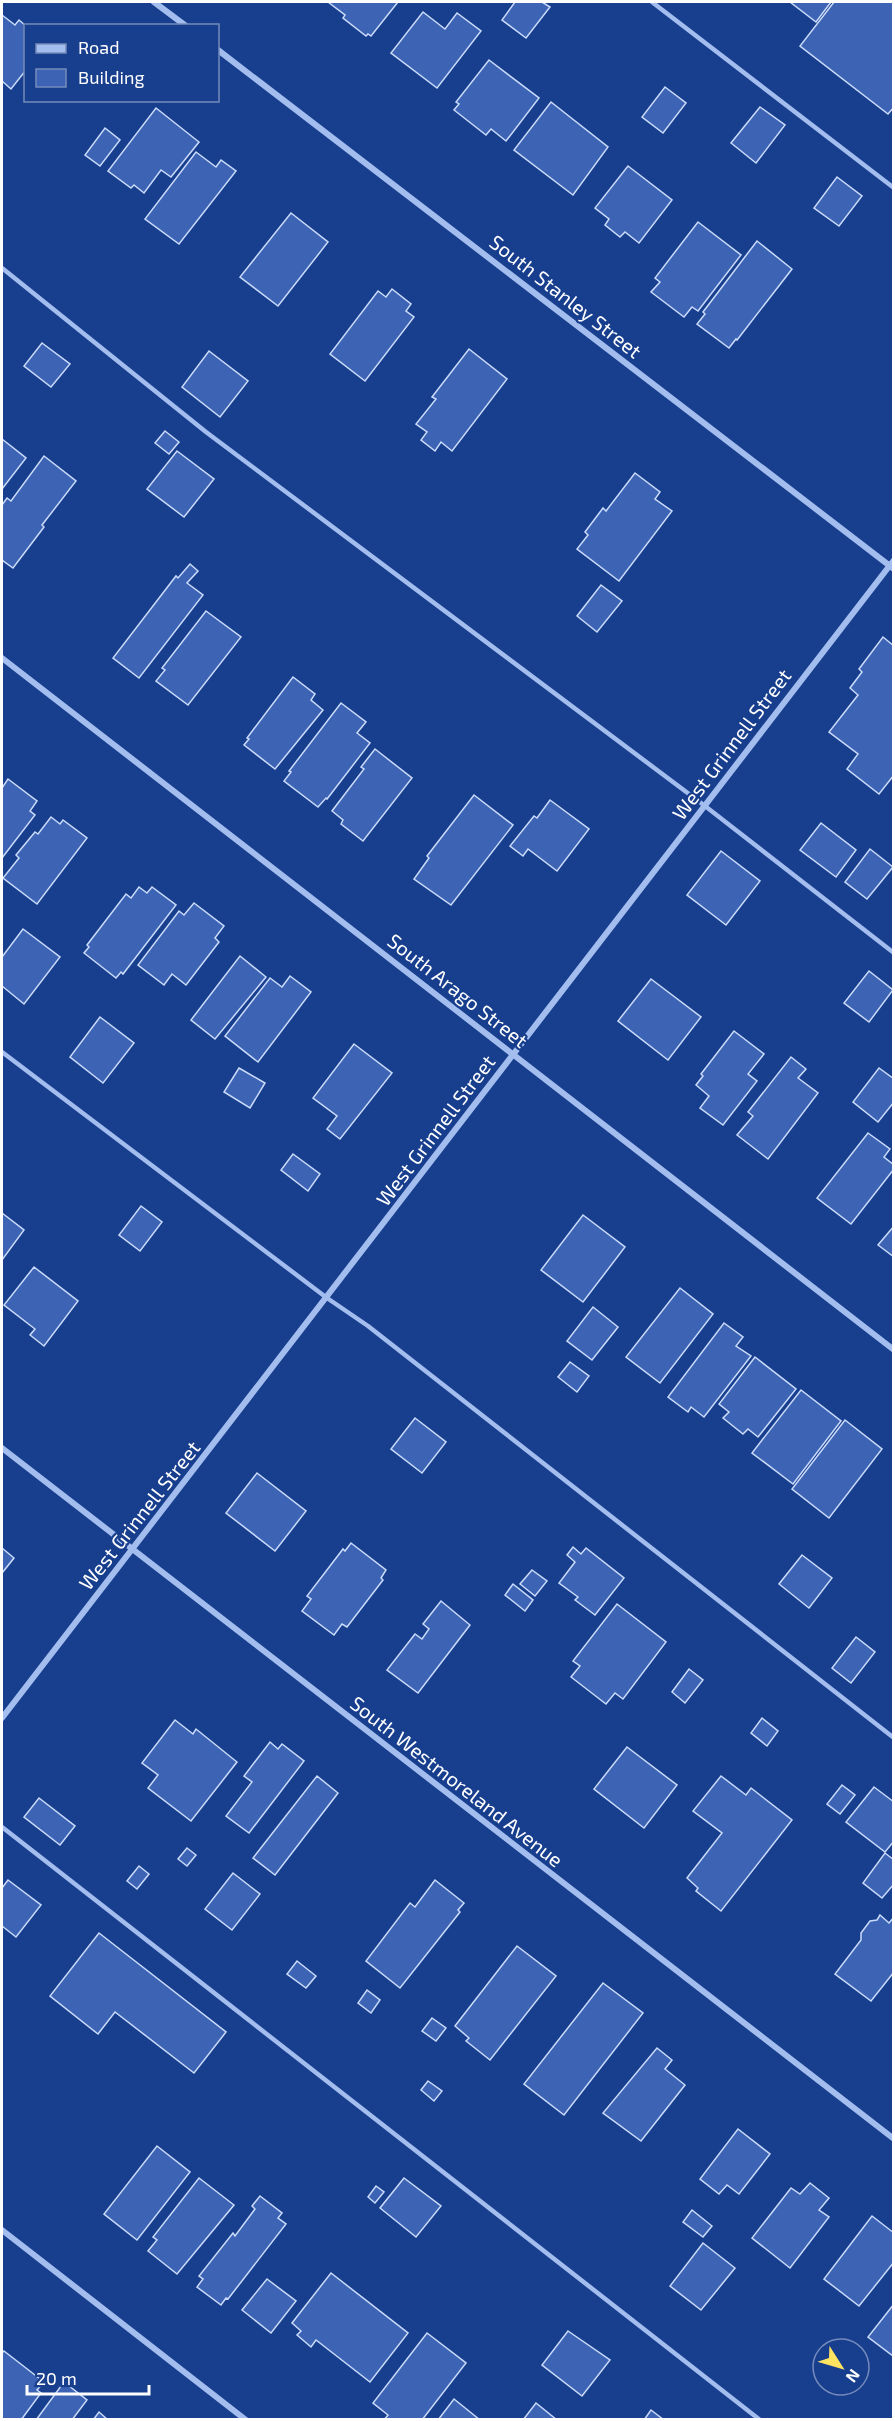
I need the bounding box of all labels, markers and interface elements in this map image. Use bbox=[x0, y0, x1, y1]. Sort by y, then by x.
legend bbox=[24, 24, 219, 102]
text: Road bbox=[78, 36, 119, 58]
text: Building bbox=[78, 66, 145, 88]
street label: South Stanley Street bbox=[485, 229, 647, 363]
street label: West Grinnell Street bbox=[666, 664, 796, 824]
street label: South Arago Street bbox=[383, 928, 533, 1052]
street label: West Grinnell Street bbox=[370, 1050, 500, 1210]
street label: West Grinnell Street bbox=[73, 1435, 205, 1594]
street label: South Westmoreland Avenue bbox=[346, 1691, 568, 1871]
north arrow bbox=[811, 2337, 871, 2397]
scale bar bbox=[27, 2358, 148, 2396]
text: N bbox=[842, 2366, 864, 2387]
text: 20 m bbox=[36, 2367, 77, 2389]

